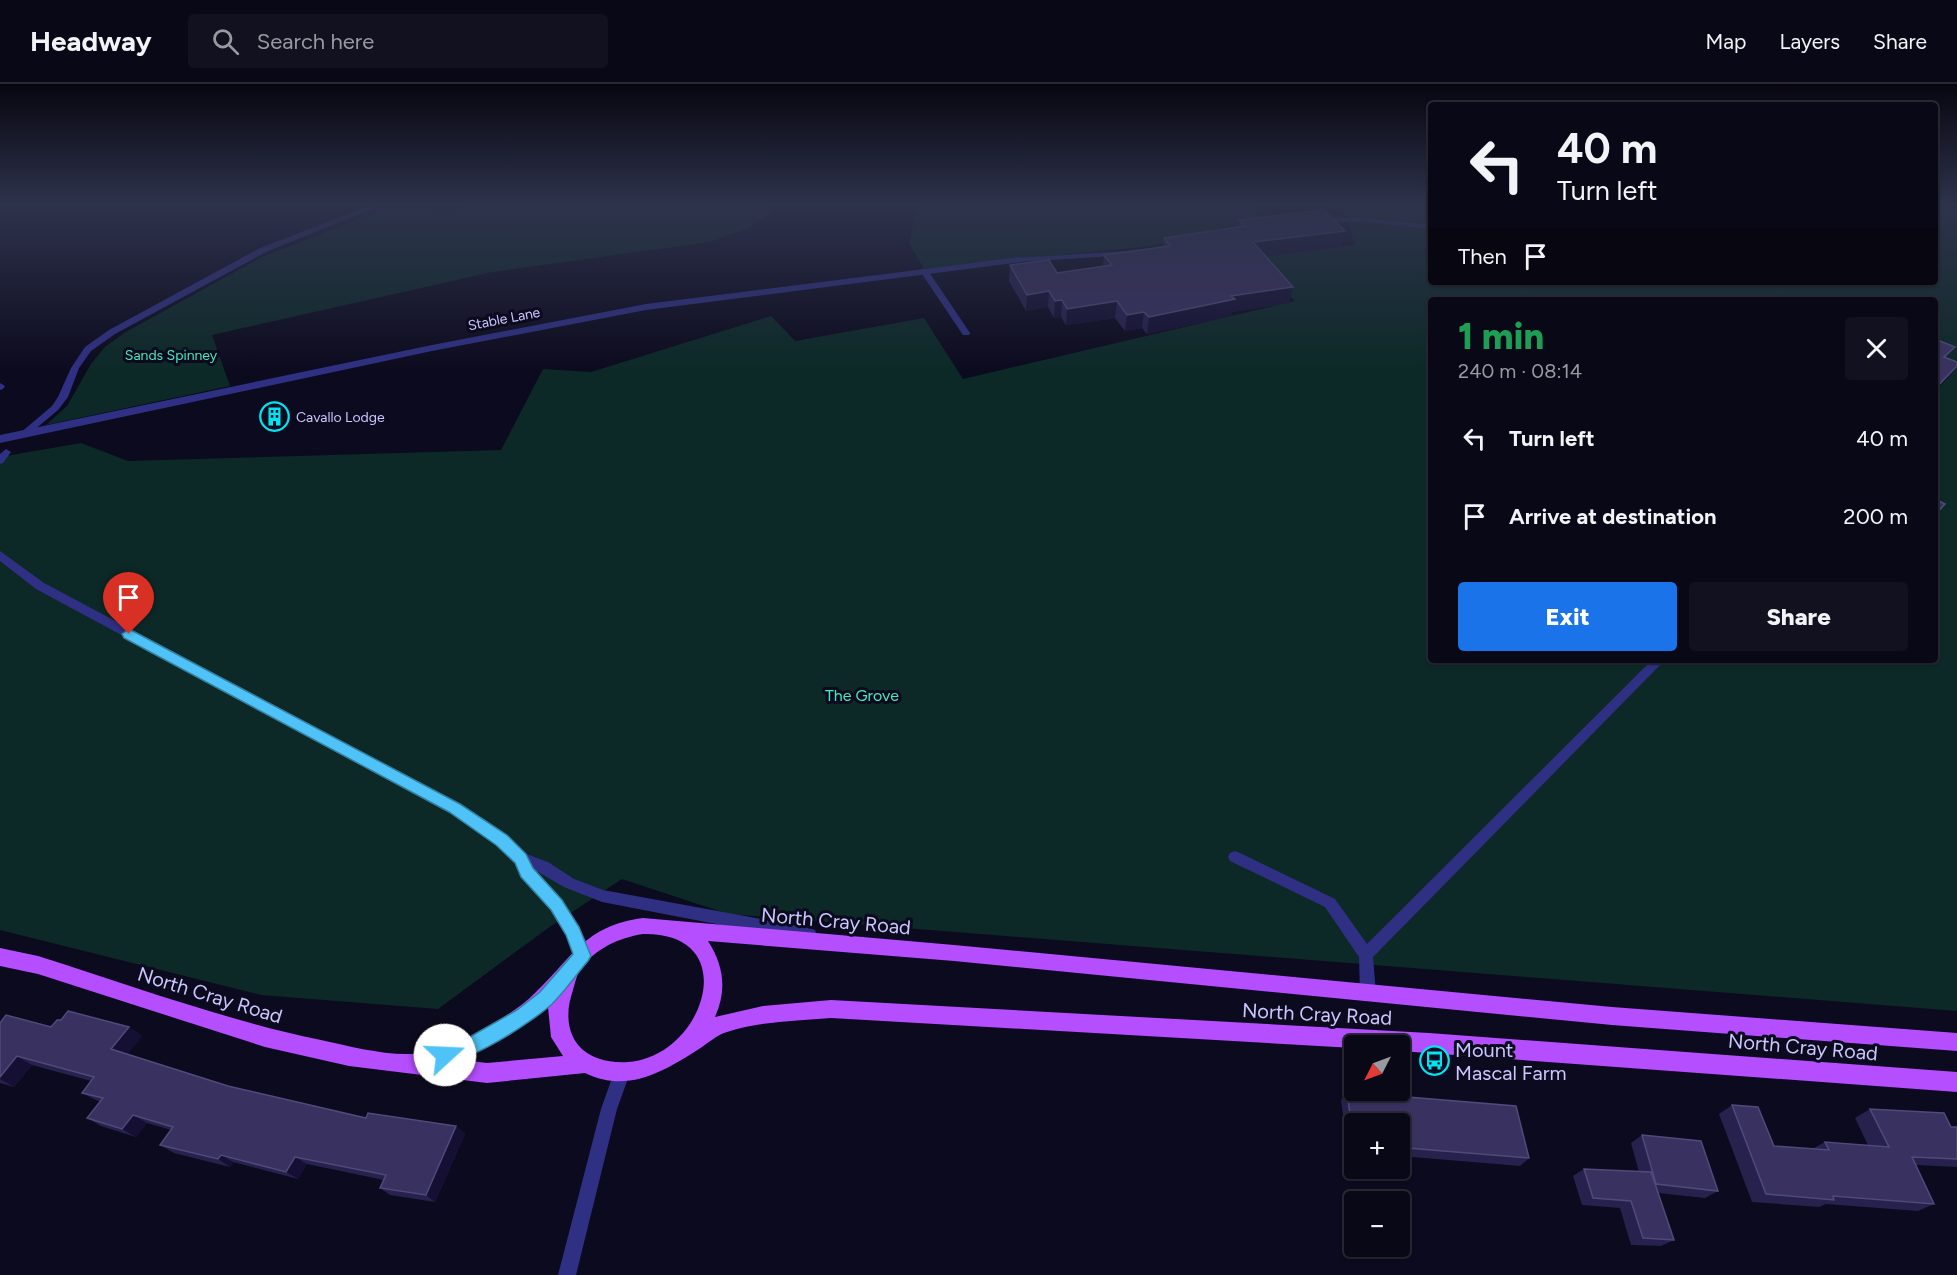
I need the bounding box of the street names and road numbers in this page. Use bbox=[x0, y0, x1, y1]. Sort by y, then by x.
street label: Stable Lane bbox=[466, 304, 542, 334]
street label: North Cray Road bbox=[760, 902, 912, 940]
street label: North Cray Road bbox=[135, 962, 285, 1028]
street label: North Cray Road bbox=[1241, 998, 1393, 1030]
street label: North Cray Road bbox=[1727, 1028, 1879, 1066]

